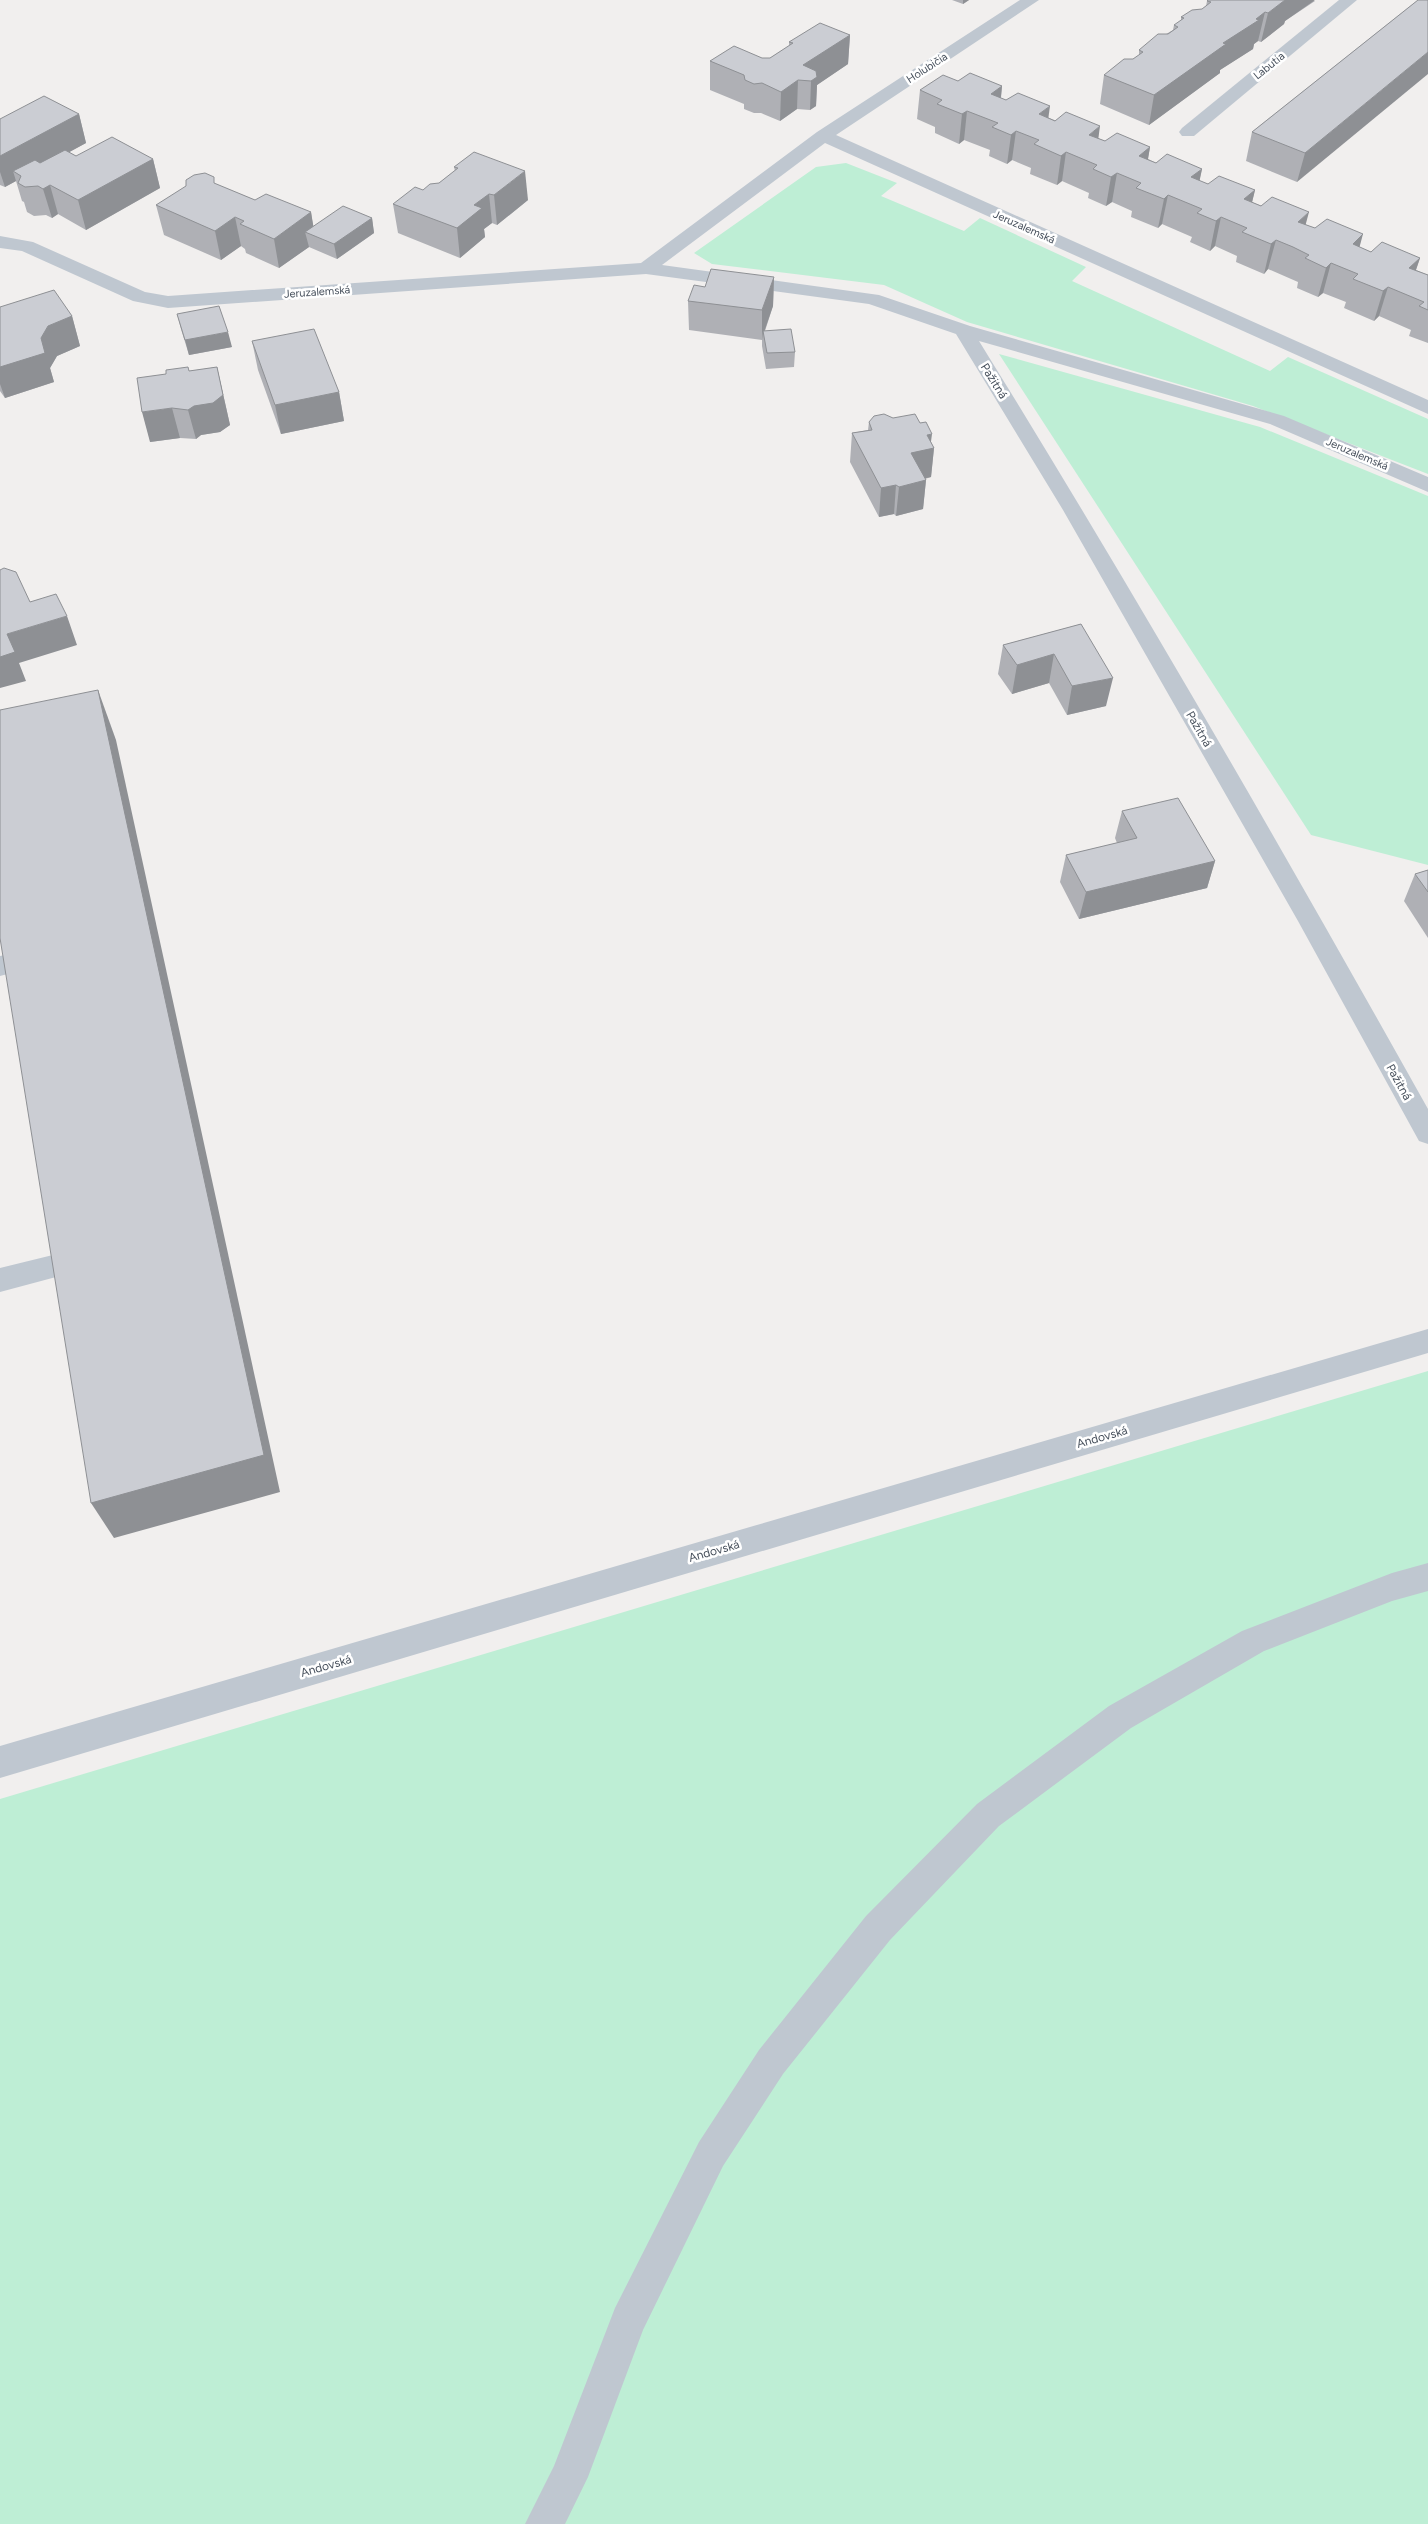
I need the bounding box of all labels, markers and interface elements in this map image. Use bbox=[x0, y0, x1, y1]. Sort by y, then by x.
street label: Holubičia bbox=[904, 50, 950, 86]
street label: Labutia bbox=[1251, 50, 1287, 82]
street label: Jeruzalemská bbox=[991, 208, 1057, 246]
street label: Jeruzalemská bbox=[283, 283, 351, 301]
street label: Pažitná bbox=[978, 361, 1010, 401]
street label: Jeruzalemská bbox=[1324, 435, 1390, 473]
street label: Pažitná bbox=[1183, 709, 1215, 749]
street label: Pažitná bbox=[1383, 1062, 1415, 1102]
street label: Andovská bbox=[1075, 1423, 1129, 1451]
street label: Andovská bbox=[687, 1537, 741, 1565]
street label: Andovská bbox=[299, 1652, 353, 1680]

